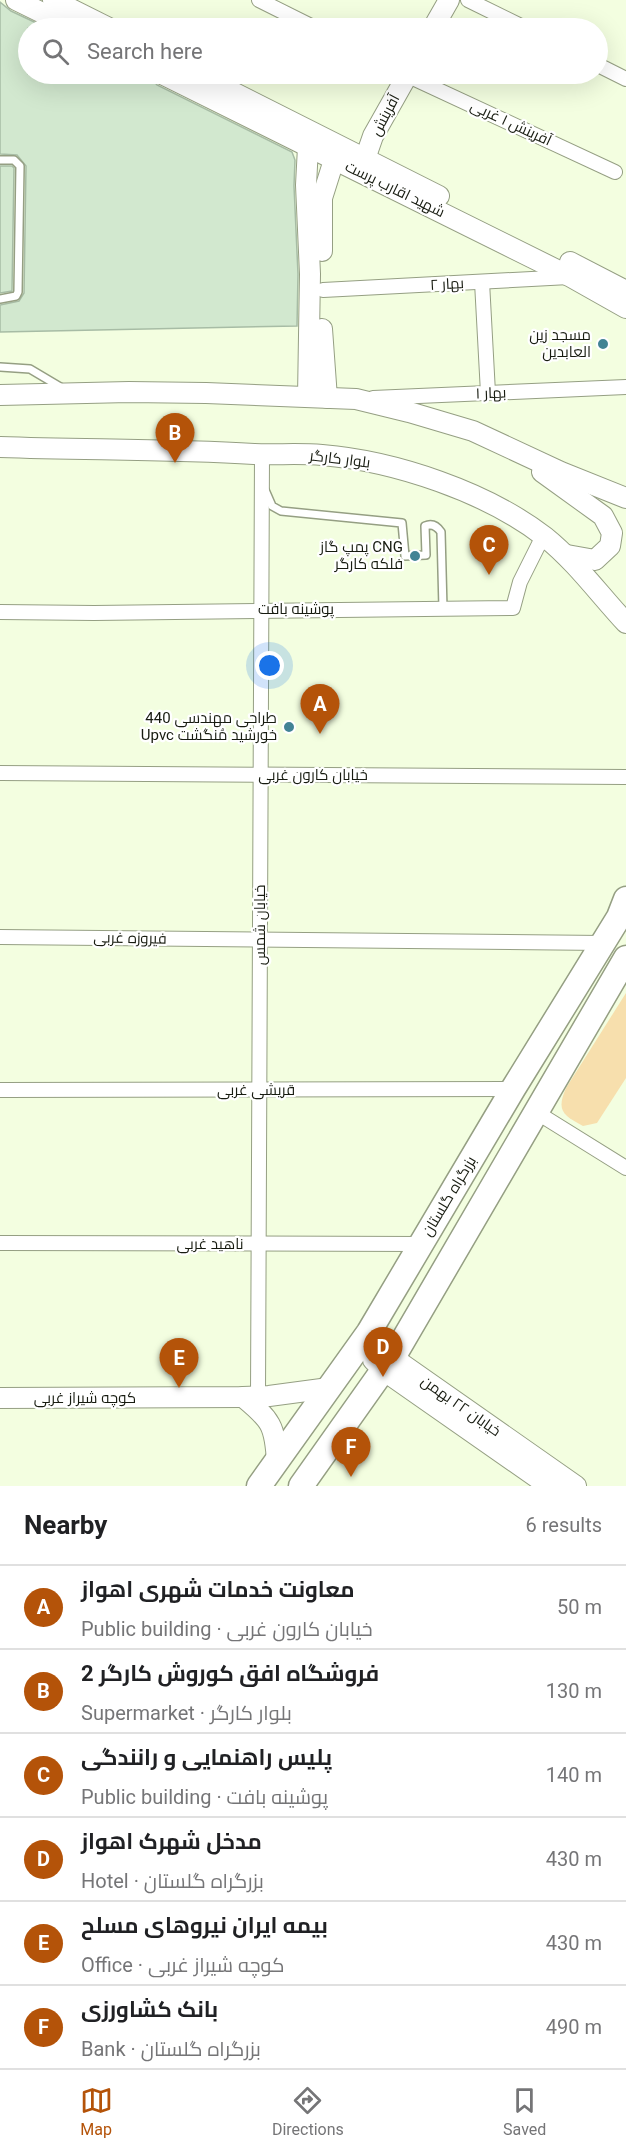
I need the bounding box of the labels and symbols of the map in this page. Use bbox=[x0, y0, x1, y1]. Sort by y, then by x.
street label: آفرینش bbox=[367, 91, 404, 139]
street label: آفرینش ۱ غربی bbox=[467, 96, 554, 151]
street label: شهید اقارب پرست bbox=[342, 157, 448, 222]
street label: بهار ۲ bbox=[430, 274, 464, 295]
place label: مسجد زین العابدین bbox=[529, 326, 591, 362]
marker: مسجد زین العابدین bbox=[596, 337, 610, 351]
street label: بهار ۱ bbox=[475, 383, 507, 404]
pin: B bbox=[156, 414, 195, 463]
street label: بلوار کارگر bbox=[307, 446, 372, 472]
pin: C bbox=[470, 526, 508, 575]
place label: پمپ گاز CNG فلکه کارگر bbox=[319, 538, 403, 573]
marker: پمپ گاز CNG فلکه کارگر bbox=[408, 549, 422, 563]
street label: پوشینه بافت bbox=[258, 600, 334, 619]
your location bbox=[255, 651, 284, 680]
pin: A bbox=[300, 684, 340, 734]
place label: طراحی مهندسی 440 Upvc خورشید مُنگشت bbox=[141, 709, 277, 744]
marker: طراحی مهندسی 440 Upvc خورشید مُنگشت bbox=[282, 720, 296, 734]
street label: خیابان کارون غربی bbox=[258, 766, 368, 785]
street label: خیابان شمس bbox=[251, 885, 270, 965]
street label: فیروزه غربی bbox=[93, 928, 167, 949]
street label: قریشی غربی bbox=[217, 1081, 295, 1100]
street label: بزرگراه گلستان bbox=[418, 1153, 481, 1240]
street label: ناهید غربی bbox=[176, 1235, 244, 1254]
pin: D bbox=[364, 1328, 403, 1377]
pin: E bbox=[160, 1338, 198, 1388]
street label: خیابان ۲۲ بهمن bbox=[417, 1372, 504, 1441]
street label: کوچه شیراز غربی bbox=[34, 1389, 136, 1408]
pin: F bbox=[332, 1428, 370, 1477]

